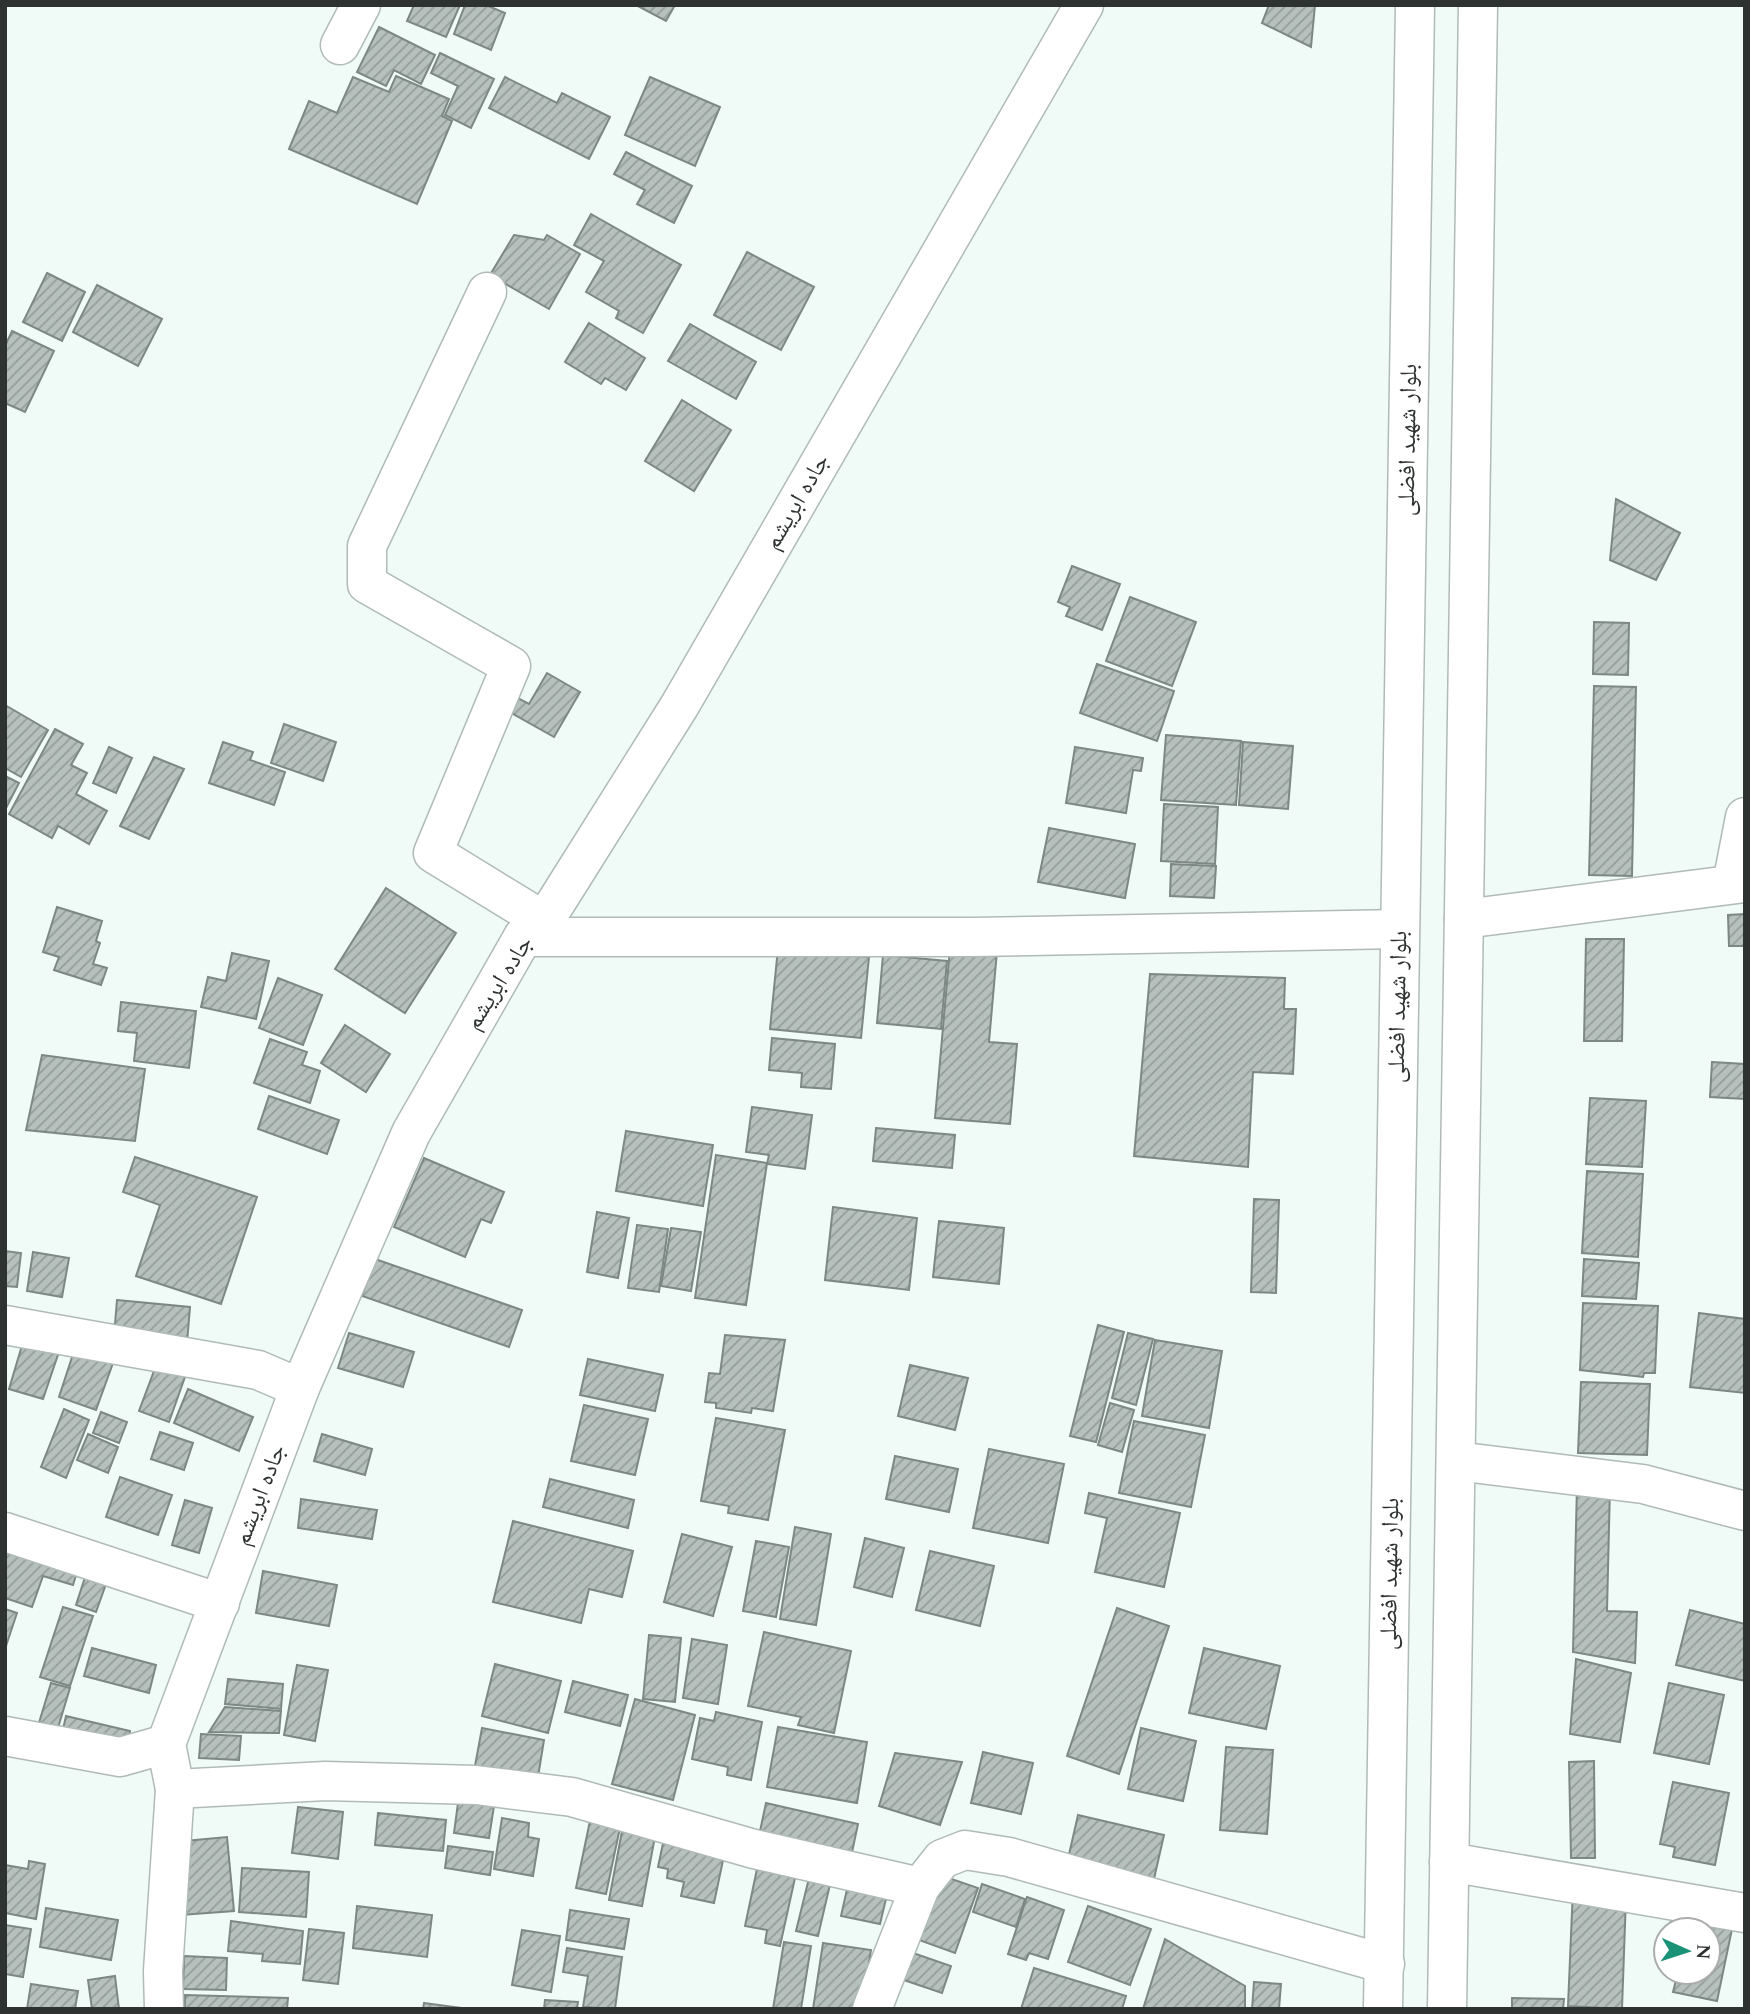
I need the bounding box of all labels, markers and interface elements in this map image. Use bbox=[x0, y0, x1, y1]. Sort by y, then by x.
street label: بلوار شهید افضلی bbox=[1389, 363, 1427, 517]
street label: جاده ابریشم bbox=[755, 447, 839, 557]
street label: جاده ابریشم bbox=[456, 929, 542, 1037]
street label: بلوار شهید افضلی bbox=[1379, 930, 1417, 1084]
street label: جاده ابریشم bbox=[224, 1439, 296, 1551]
street label: بلوار شهید افضلی bbox=[1371, 1497, 1409, 1651]
north arrow bbox=[1652, 1916, 1722, 1986]
text: N bbox=[1688, 1943, 1717, 1960]

